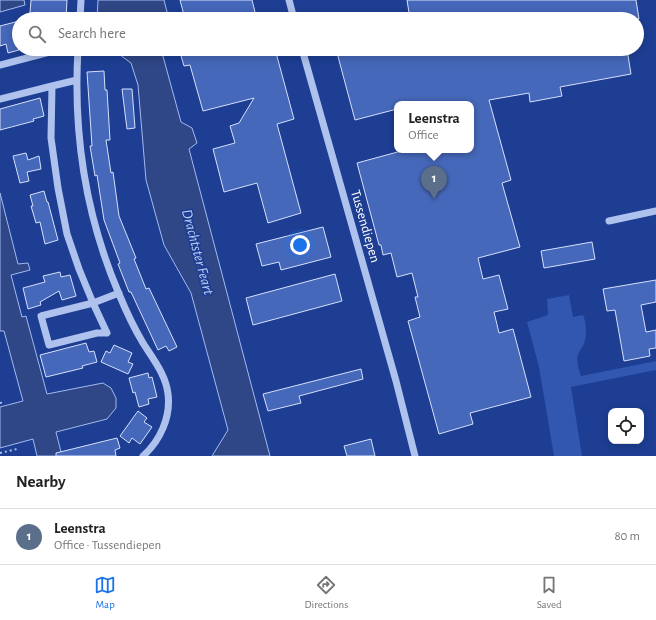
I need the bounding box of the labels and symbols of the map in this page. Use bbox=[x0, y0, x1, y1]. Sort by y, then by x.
pin: 1 bbox=[421, 166, 447, 199]
street label: Tussendiepen bbox=[348, 188, 382, 264]
water label: Drachtster Feart bbox=[179, 208, 216, 297]
your location bbox=[290, 235, 310, 255]

